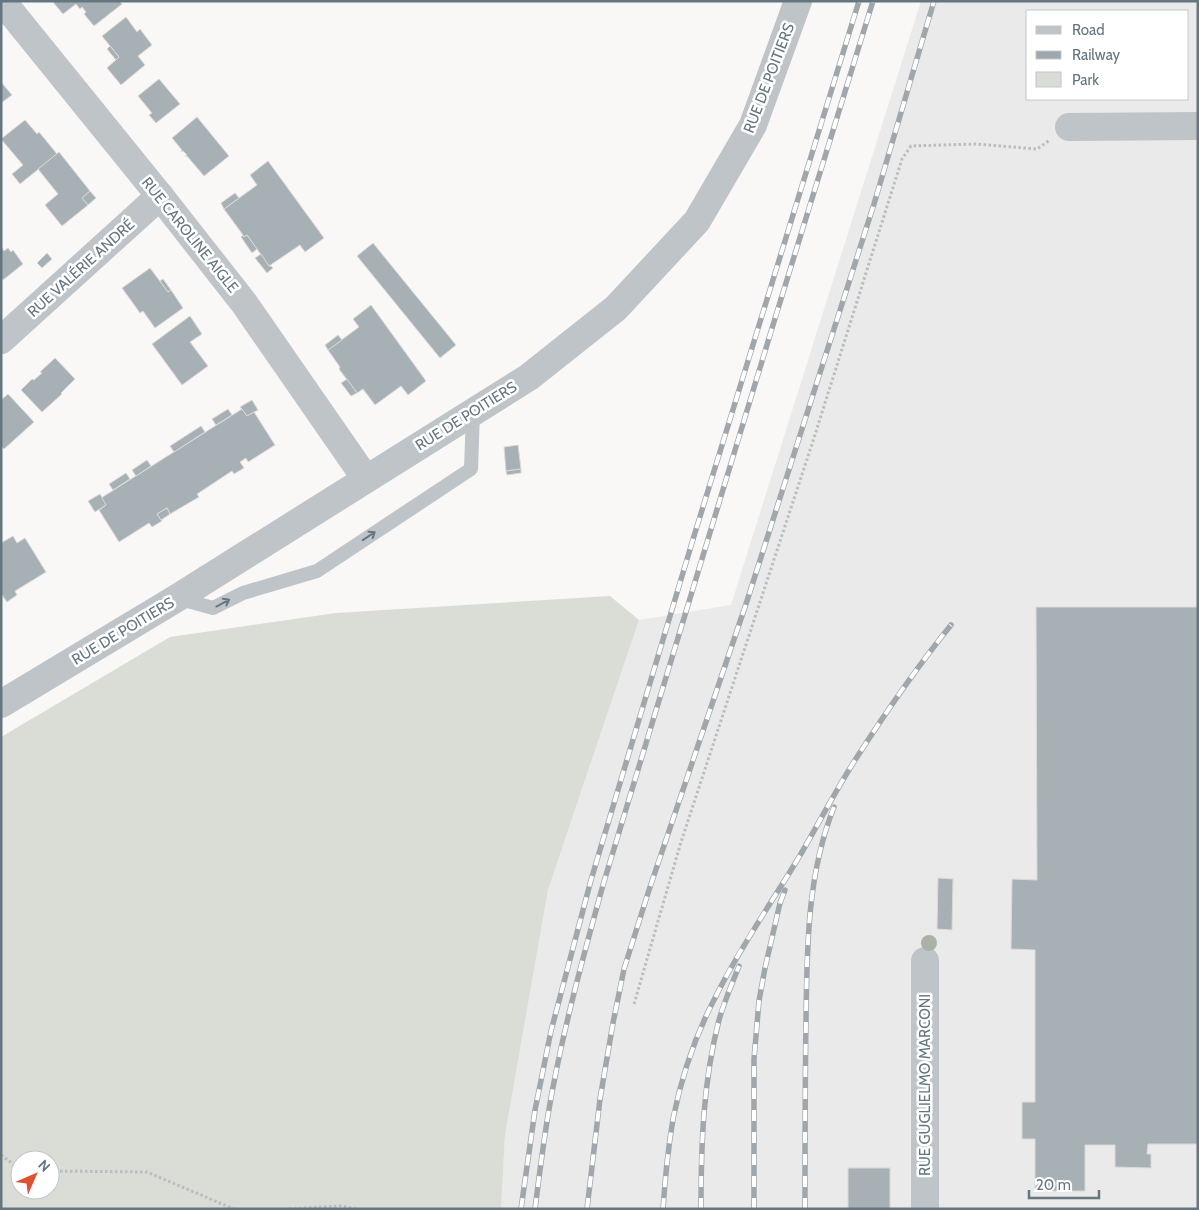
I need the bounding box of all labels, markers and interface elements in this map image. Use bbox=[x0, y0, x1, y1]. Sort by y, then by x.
legend bbox=[1026, 10, 1189, 100]
street label: RUE DE POITIERS bbox=[740, 20, 798, 135]
text: Road bbox=[1072, 21, 1105, 39]
text: Railway bbox=[1072, 46, 1121, 64]
text: Park bbox=[1072, 71, 1099, 89]
street label: RUE CAROLINE AIGLE bbox=[138, 174, 242, 296]
street label: RUE VALÉRIE ANDRÉ bbox=[23, 215, 138, 321]
street label: RUE DE POITIERS bbox=[412, 377, 520, 454]
one-way arrow bbox=[362, 531, 376, 541]
street label: RUE DE POITIERS bbox=[69, 593, 178, 669]
one-way arrow bbox=[215, 598, 230, 607]
street label: RUE GUGLIELMO MARCONI bbox=[916, 994, 934, 1176]
north arrow bbox=[10, 1150, 60, 1200]
text: N bbox=[34, 1156, 54, 1176]
scale bar bbox=[1029, 1168, 1099, 1200]
text: 20 m bbox=[1036, 1176, 1071, 1194]

